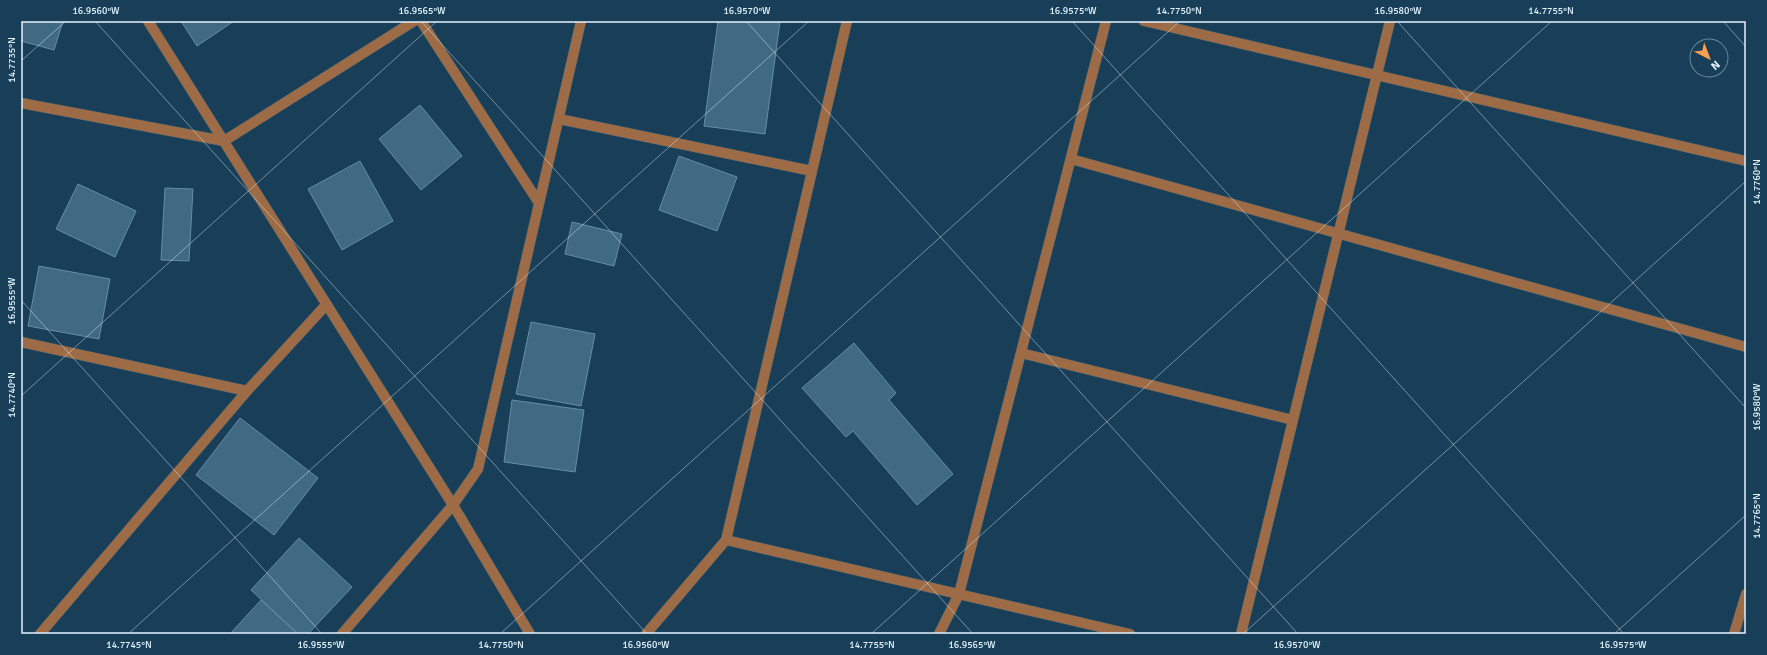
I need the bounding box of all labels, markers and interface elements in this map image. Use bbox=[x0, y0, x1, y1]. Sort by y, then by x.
text: 16.9560°W bbox=[72, 5, 120, 17]
text: 16.9565°W bbox=[398, 5, 446, 17]
text: 16.9570°W bbox=[723, 5, 771, 17]
text: 16.9575°W bbox=[1049, 5, 1097, 17]
text: 14.7750°N bbox=[1156, 5, 1202, 17]
text: 16.9580°W bbox=[1374, 5, 1422, 17]
text: 14.7755°N bbox=[1528, 5, 1574, 17]
text: 14.7735°N bbox=[6, 37, 18, 83]
north arrow bbox=[1689, 38, 1729, 78]
text: N bbox=[1708, 58, 1723, 72]
text: 14.7760°N bbox=[1751, 159, 1763, 205]
text: 16.9555°W bbox=[6, 277, 18, 325]
text: 14.7740°N bbox=[6, 372, 18, 418]
text: 16.9580°W bbox=[1751, 383, 1763, 431]
text: 14.7765°N bbox=[1751, 493, 1763, 539]
text: 14.7745°N bbox=[106, 639, 152, 651]
text: 16.9555°W bbox=[297, 639, 345, 651]
text: 14.7750°N bbox=[478, 639, 524, 651]
text: 16.9560°W bbox=[622, 639, 670, 651]
text: 14.7755°N bbox=[849, 639, 895, 651]
text: 16.9565°W bbox=[948, 639, 996, 651]
text: 16.9570°W bbox=[1273, 639, 1321, 651]
text: 16.9575°W bbox=[1599, 639, 1647, 651]

